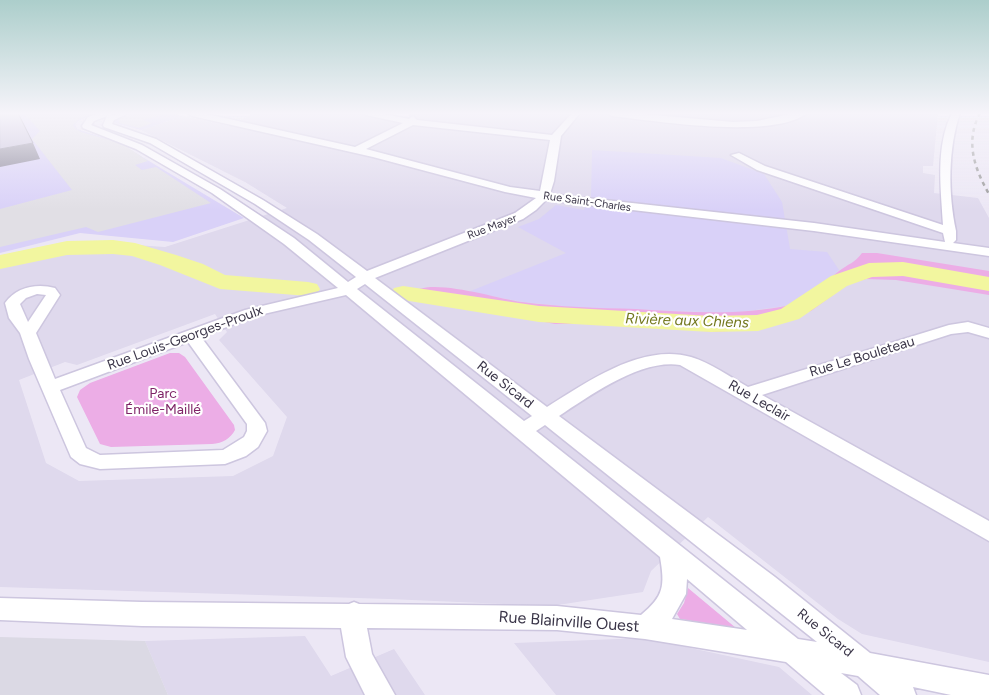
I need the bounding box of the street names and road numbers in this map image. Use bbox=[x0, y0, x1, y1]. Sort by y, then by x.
street label: Rue Saint-Charles bbox=[542, 189, 632, 215]
street label: Rue Mayer bbox=[465, 212, 519, 242]
street label: Rue Louis-Georges-Proulx bbox=[105, 302, 265, 374]
street label: Rue Le Bouleteau bbox=[807, 333, 917, 381]
street label: Rue Sicard bbox=[473, 358, 537, 412]
street label: Rue Leclair bbox=[725, 377, 793, 425]
street label: Rue Sicard bbox=[794, 605, 856, 661]
street label: Rue Blainville Ouest bbox=[498, 608, 640, 636]

